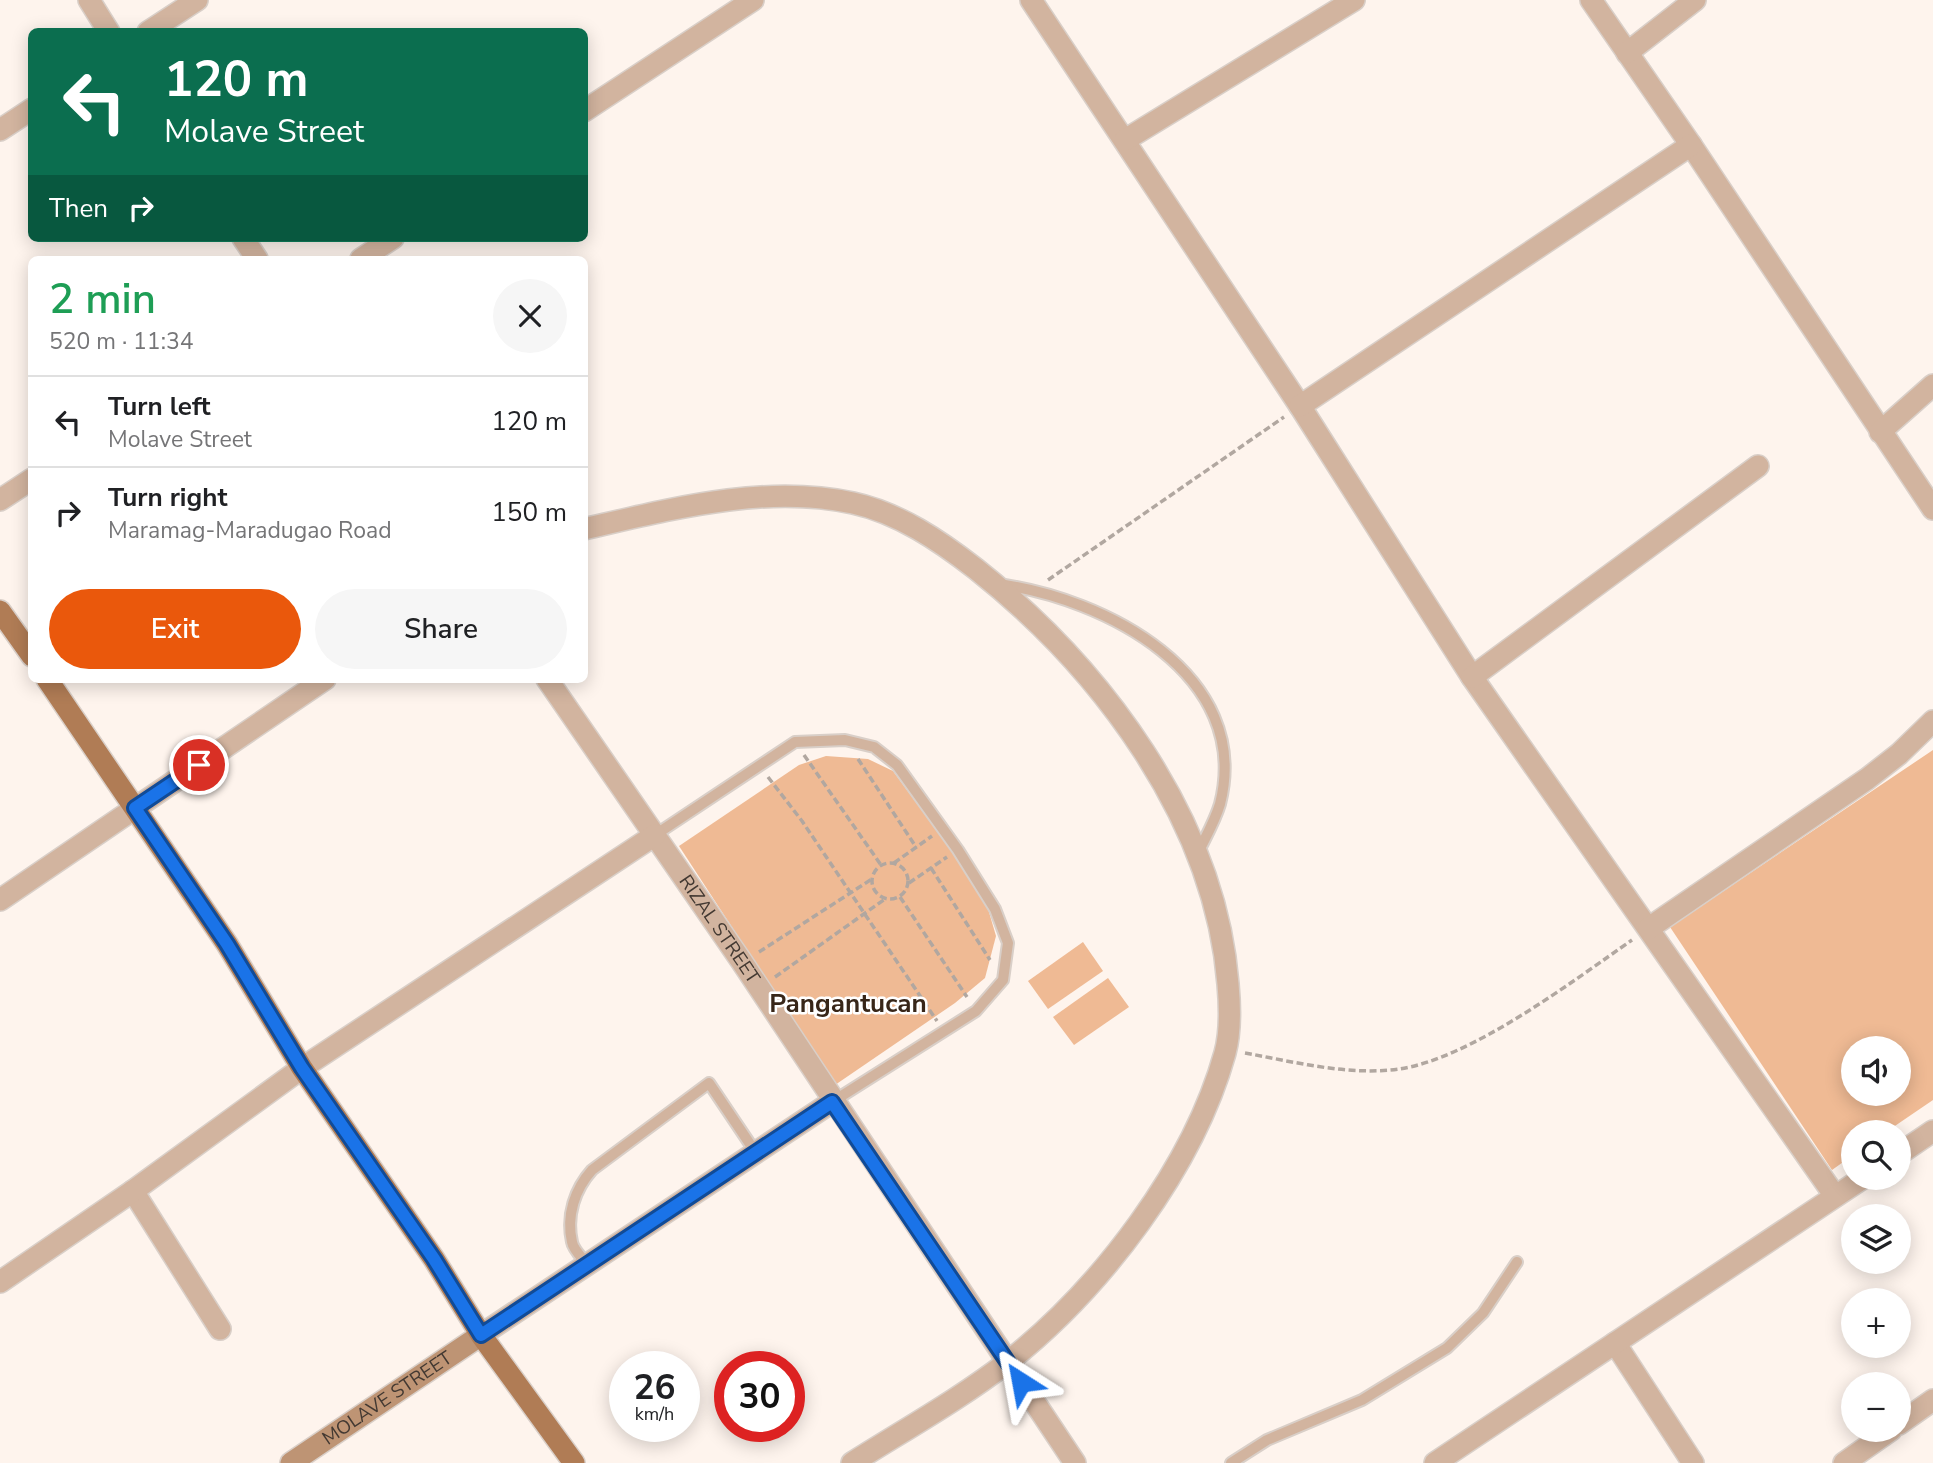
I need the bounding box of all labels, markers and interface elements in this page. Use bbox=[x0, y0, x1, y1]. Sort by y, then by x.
text: 120 m bbox=[164, 46, 308, 113]
icon: left bbox=[49, 56, 140, 147]
text: Molave Street bbox=[164, 110, 364, 153]
icon: right bbox=[122, 189, 160, 227]
text: Then bbox=[49, 191, 108, 226]
text: 2 min bbox=[49, 271, 156, 328]
button: close bbox=[493, 279, 567, 353]
text: 520 m · 11:34 bbox=[49, 326, 194, 357]
text: Turn left bbox=[108, 389, 211, 424]
icon: left bbox=[49, 403, 87, 441]
text: 120 m bbox=[491, 404, 567, 439]
text: Molave Street bbox=[108, 424, 252, 455]
text: Turn right bbox=[108, 480, 227, 515]
icon: right bbox=[49, 494, 87, 532]
text: 150 m bbox=[491, 495, 567, 530]
text: Maramag-Maradugao Road bbox=[108, 515, 392, 546]
button: Exit bbox=[49, 589, 301, 669]
button: Share bbox=[315, 589, 567, 669]
pin bbox=[169, 735, 229, 795]
icon: arrive bbox=[180, 746, 218, 784]
street label: RIZAL STREET bbox=[673, 870, 766, 989]
district label: Pangantucan bbox=[769, 986, 927, 1021]
map controls bbox=[1841, 1036, 1911, 1442]
button: sound bbox=[1841, 1036, 1911, 1106]
button: search bbox=[1841, 1120, 1911, 1190]
button: layers bbox=[1841, 1204, 1911, 1274]
button: + bbox=[1841, 1288, 1911, 1358]
street label: MOLAVE STREET bbox=[317, 1345, 458, 1451]
position arrow bbox=[984, 1345, 1058, 1419]
speed limit sign: 30 bbox=[714, 1351, 805, 1442]
text: 26 bbox=[633, 1364, 676, 1411]
button: − bbox=[1841, 1372, 1911, 1442]
text: km/h bbox=[635, 1402, 674, 1426]

